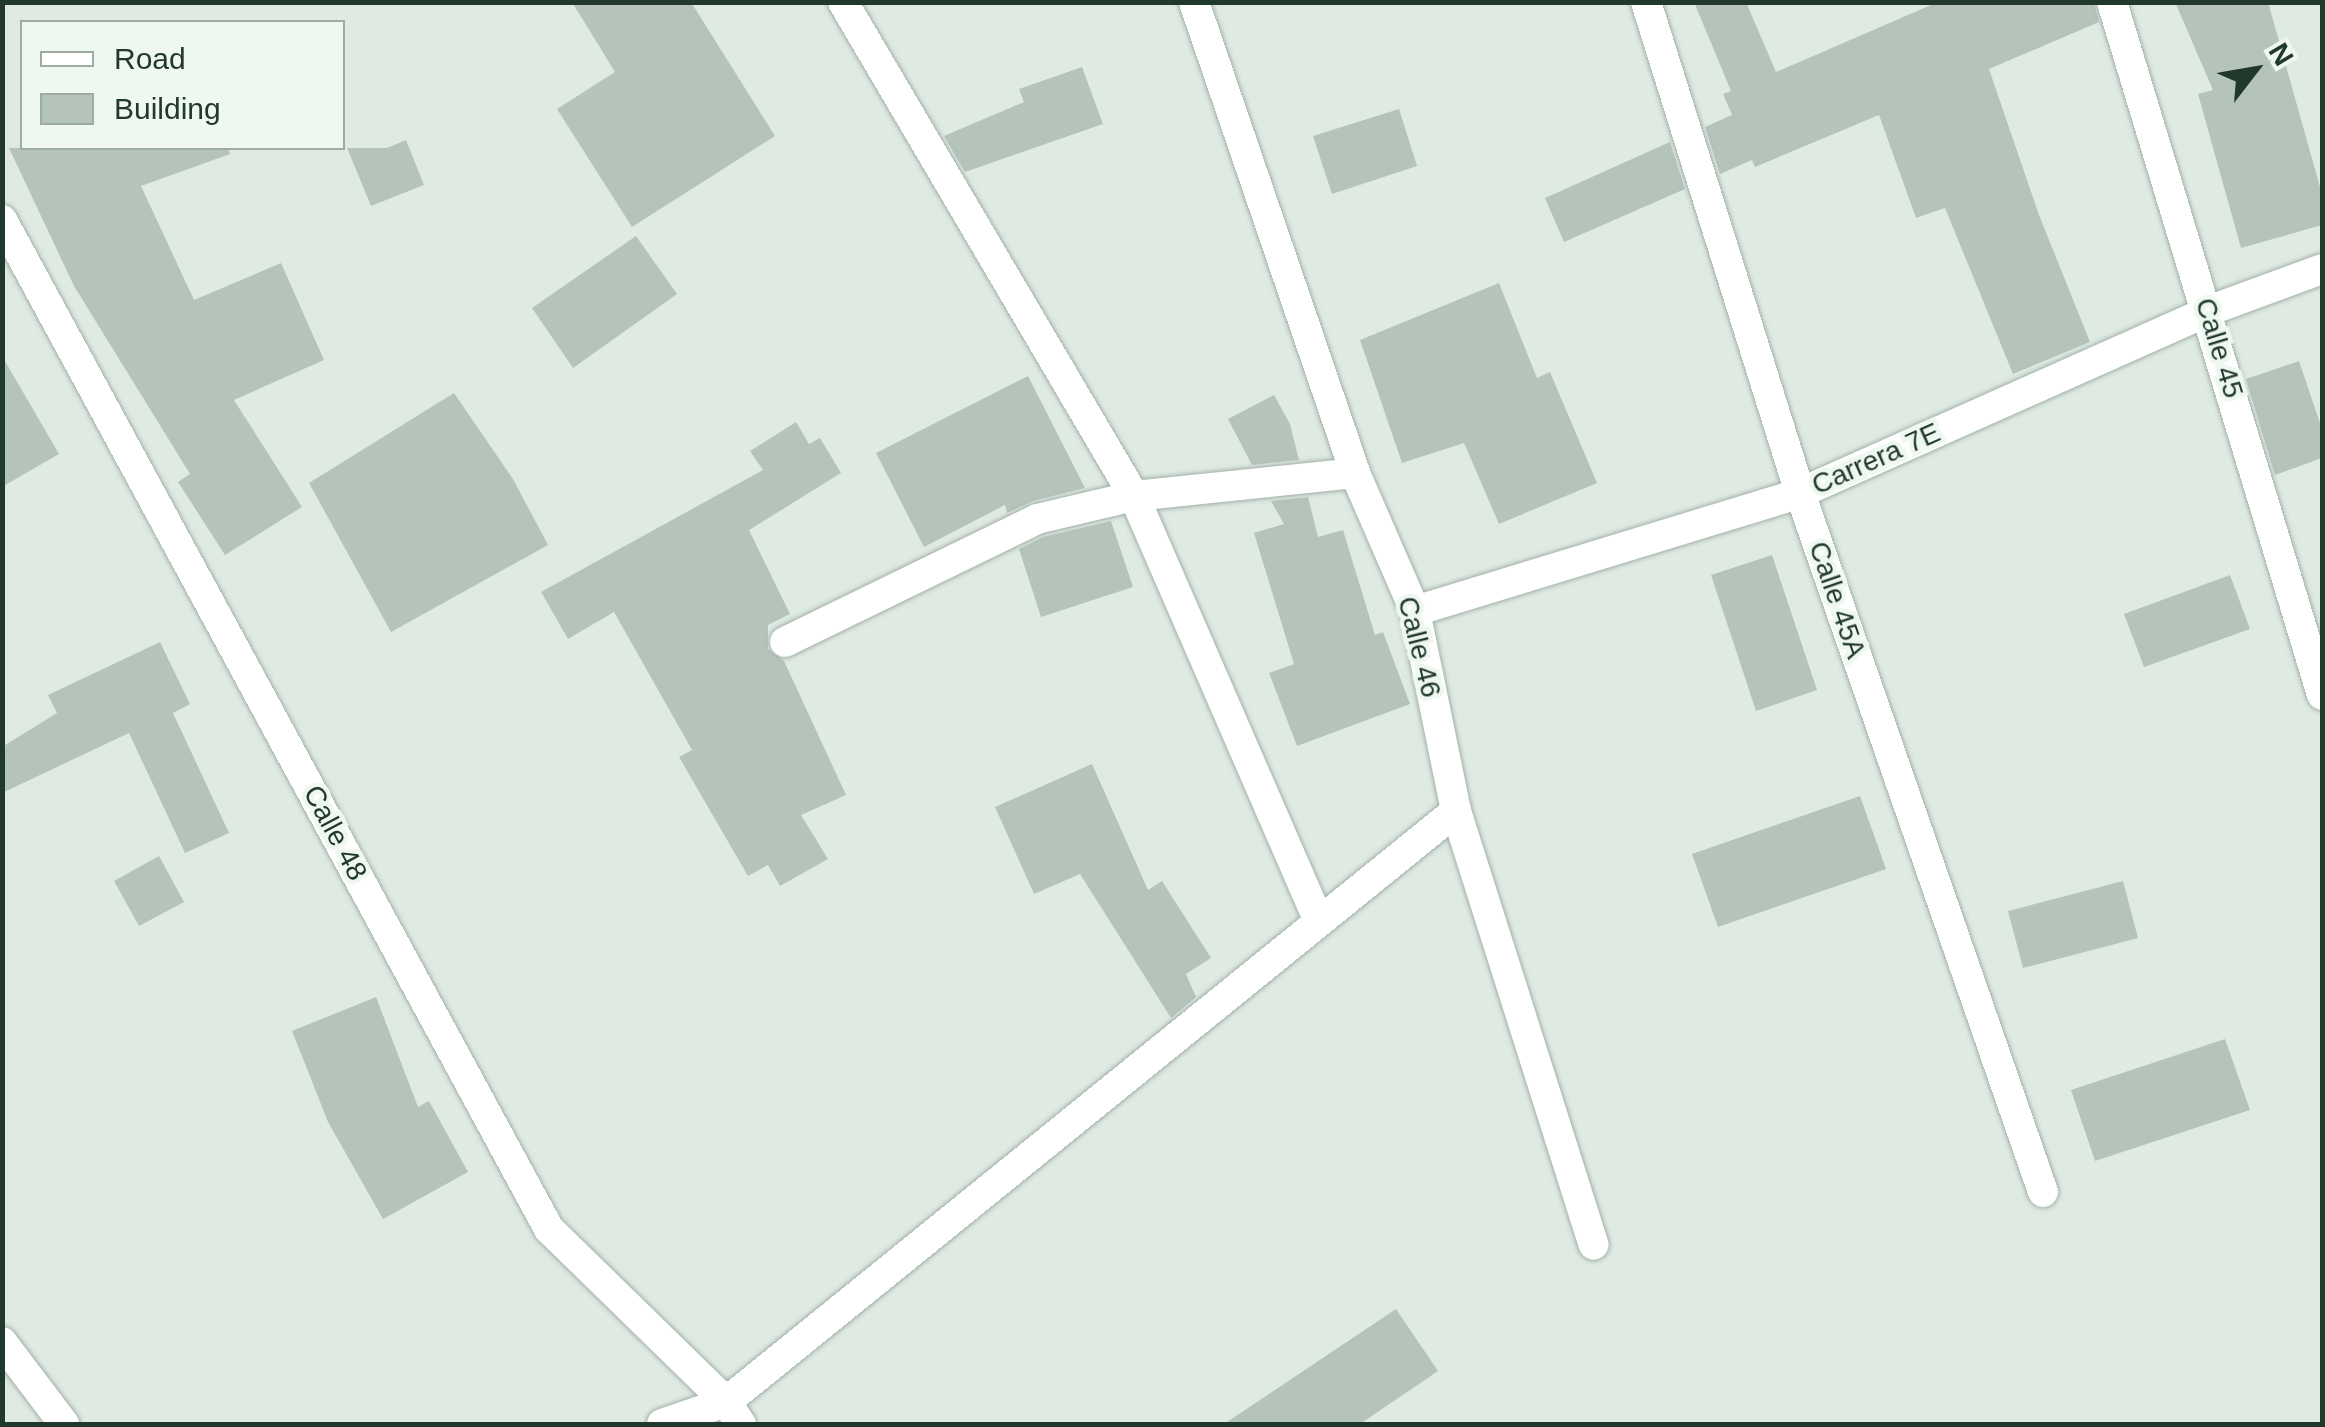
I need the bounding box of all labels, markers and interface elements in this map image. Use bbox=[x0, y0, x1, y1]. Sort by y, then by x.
legend bbox=[20, 20, 345, 150]
north arrow bbox=[2205, 20, 2305, 120]
text: N bbox=[2263, 38, 2300, 71]
text: Road bbox=[114, 42, 186, 75]
text: Building bbox=[114, 92, 221, 125]
street label: Calle 45 bbox=[2188, 294, 2250, 402]
street label: Carrera 7E bbox=[1807, 416, 1945, 502]
street label: Calle 45A bbox=[1801, 537, 1873, 663]
street label: Calle 46 bbox=[1390, 593, 1448, 701]
street label: Calle 48 bbox=[296, 780, 374, 886]

